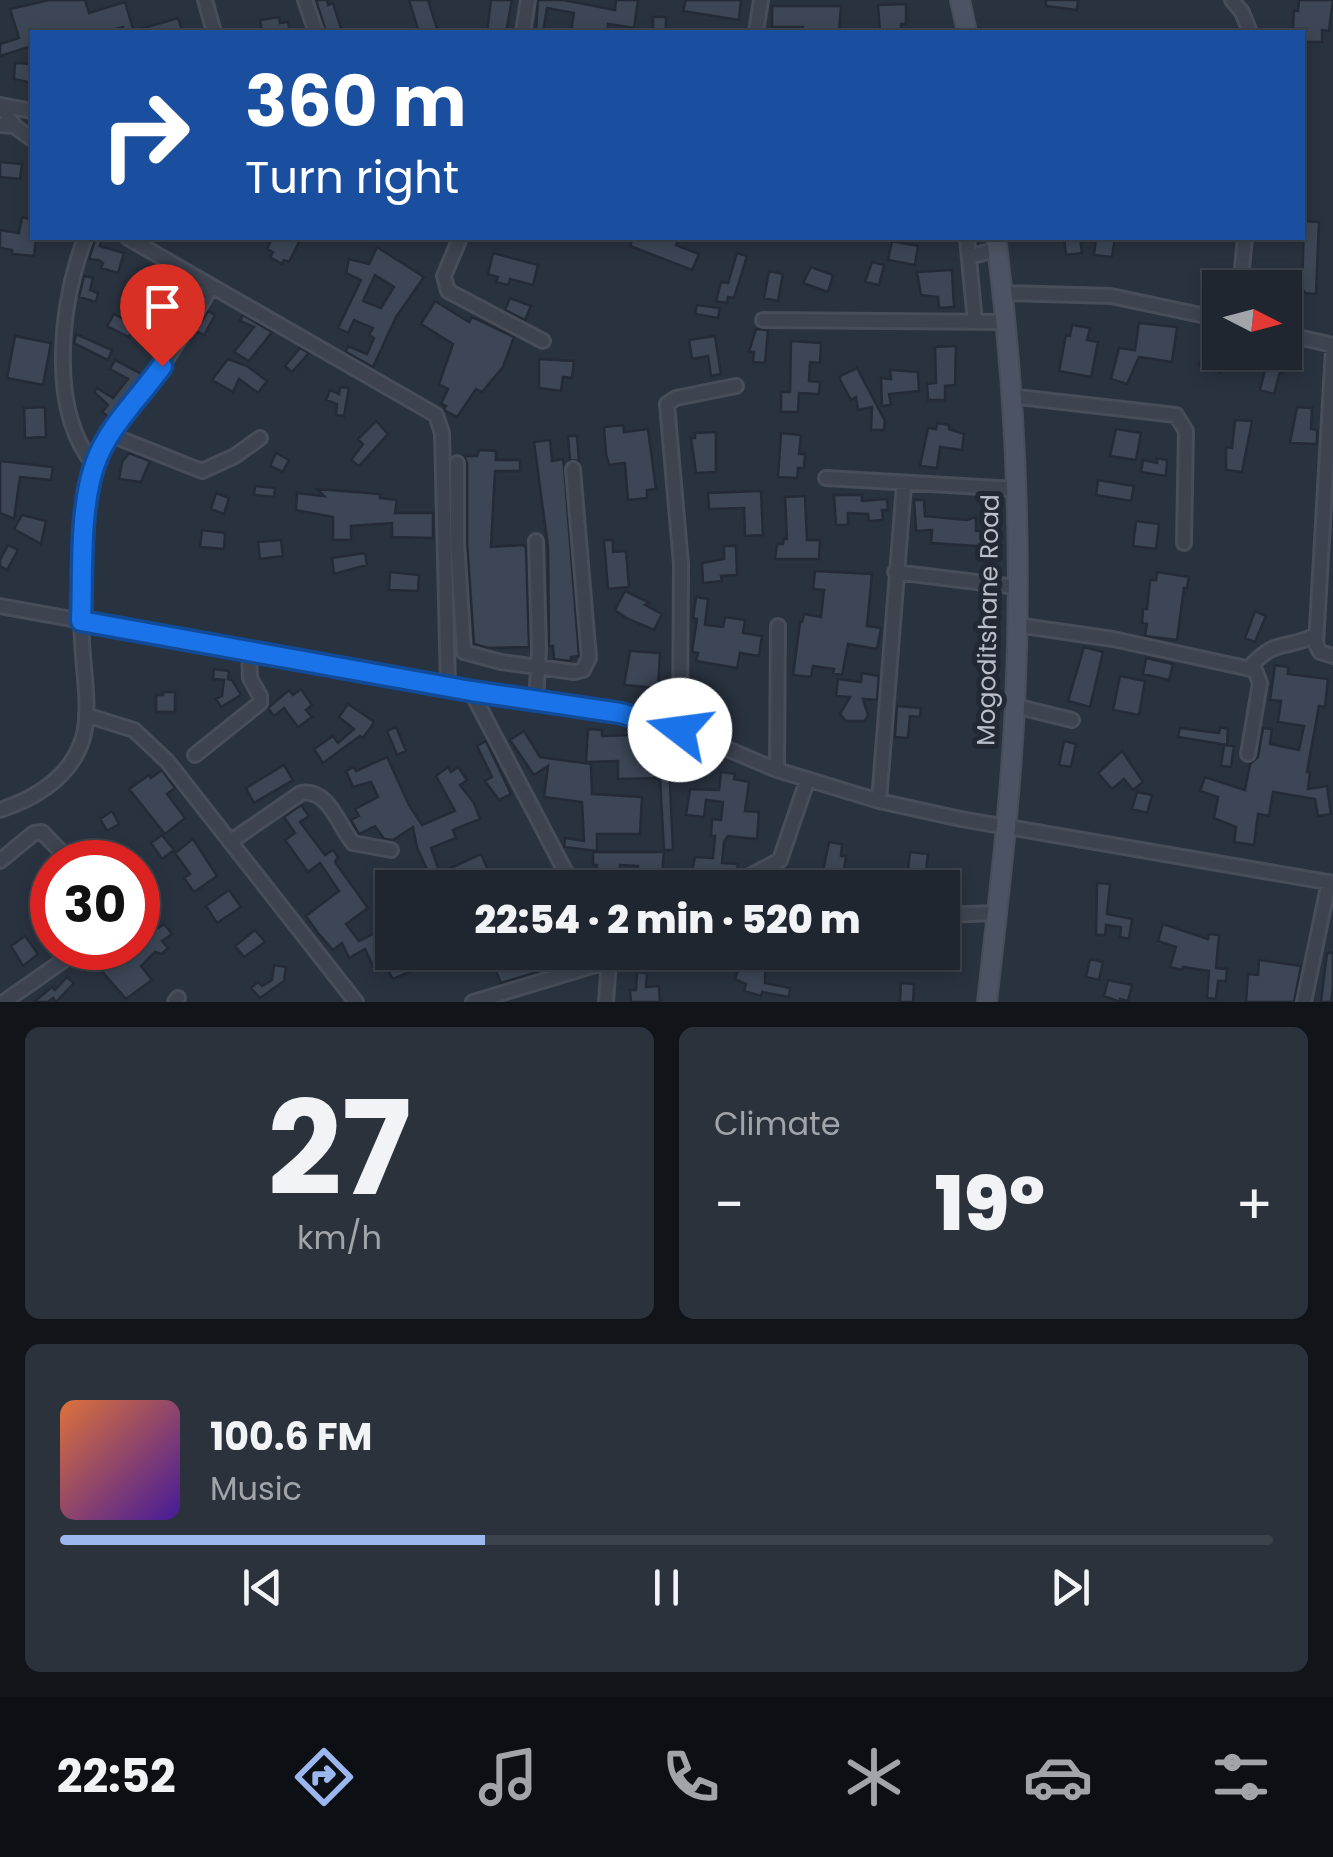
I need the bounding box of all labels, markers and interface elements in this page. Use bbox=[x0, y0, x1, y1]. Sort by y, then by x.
text: 360 m bbox=[245, 52, 467, 151]
icon: right bbox=[80, 70, 210, 200]
text: Turn right bbox=[245, 146, 459, 209]
pin bbox=[120, 264, 205, 367]
north arrow bbox=[1202, 270, 1302, 370]
map controls bbox=[1202, 270, 1302, 370]
icon: arrive bbox=[135, 279, 190, 334]
street label: Mogoditshane Road bbox=[968, 494, 1008, 746]
position arrow bbox=[628, 678, 732, 782]
speed limit sign: 30 bbox=[30, 840, 160, 970]
text: 22:54 · 2 min · 520 m bbox=[474, 893, 861, 946]
text: 27 bbox=[268, 1057, 411, 1240]
text: Climate bbox=[714, 1101, 841, 1146]
text: 19° bbox=[935, 1151, 1045, 1256]
text: − bbox=[714, 1166, 744, 1243]
text: + bbox=[1235, 1166, 1273, 1243]
text: km/h bbox=[297, 1215, 382, 1260]
text: 100.6 FM bbox=[210, 1410, 373, 1463]
text: Music bbox=[210, 1466, 302, 1511]
icon: previous bbox=[235, 1560, 290, 1615]
icon: pause bbox=[639, 1560, 694, 1615]
icon: next bbox=[1043, 1560, 1098, 1615]
icon: directions bbox=[289, 1742, 359, 1812]
icon: music bbox=[473, 1742, 543, 1812]
icon: phone bbox=[656, 1742, 726, 1812]
icon: climate bbox=[839, 1742, 909, 1812]
icon: car bbox=[1023, 1742, 1093, 1812]
icon: filters bbox=[1206, 1742, 1276, 1812]
text: 22:52 bbox=[57, 1745, 176, 1808]

